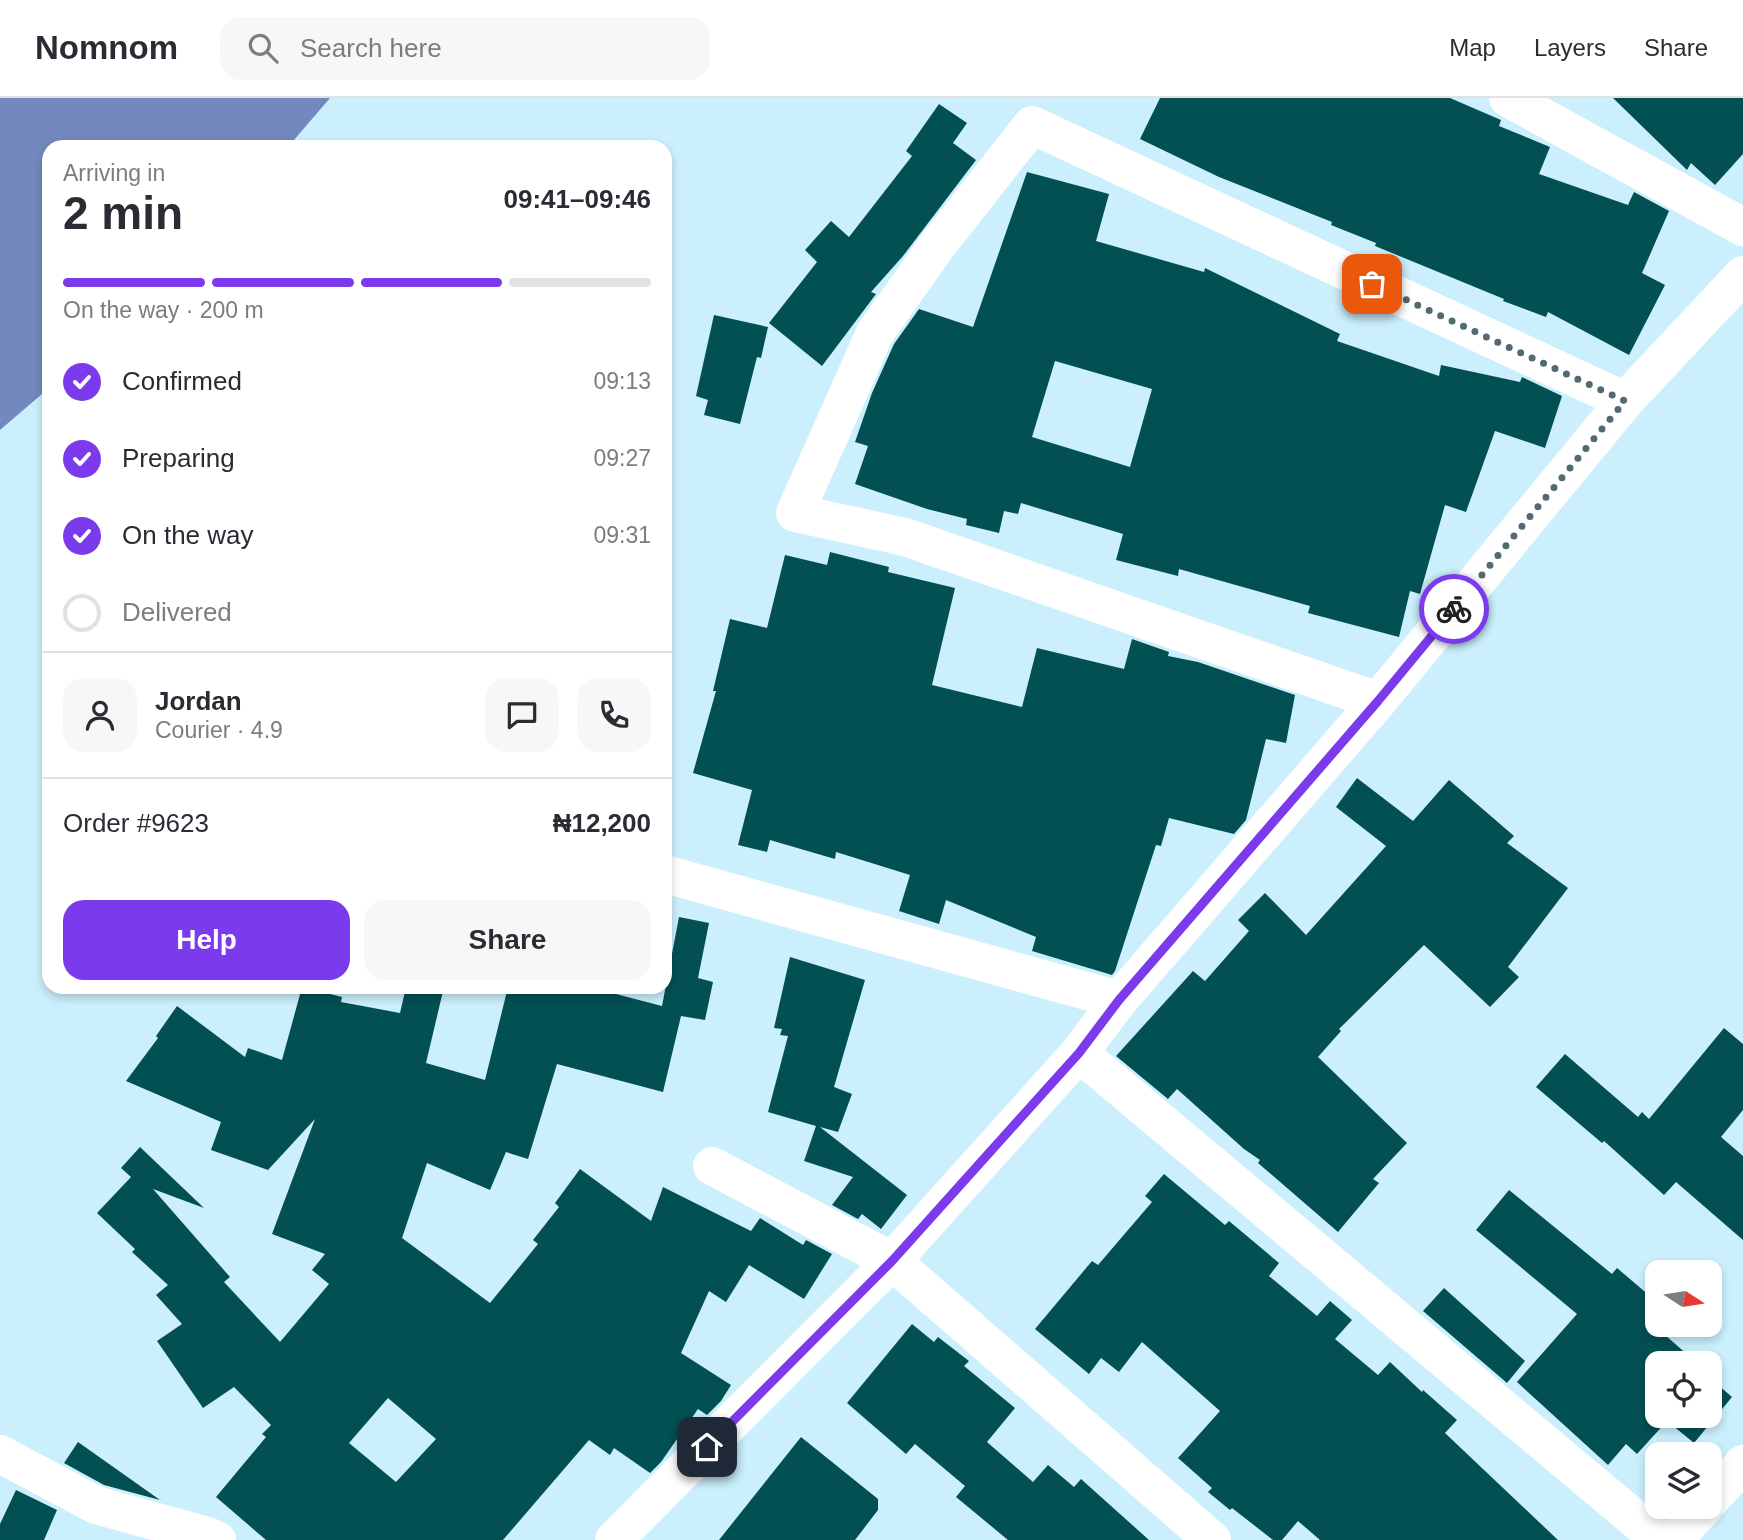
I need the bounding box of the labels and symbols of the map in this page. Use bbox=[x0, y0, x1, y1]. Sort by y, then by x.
pin bbox=[1342, 254, 1402, 314]
courier bbox=[1419, 574, 1489, 644]
north arrow bbox=[1645, 1260, 1722, 1337]
pin bbox=[677, 1417, 737, 1477]

